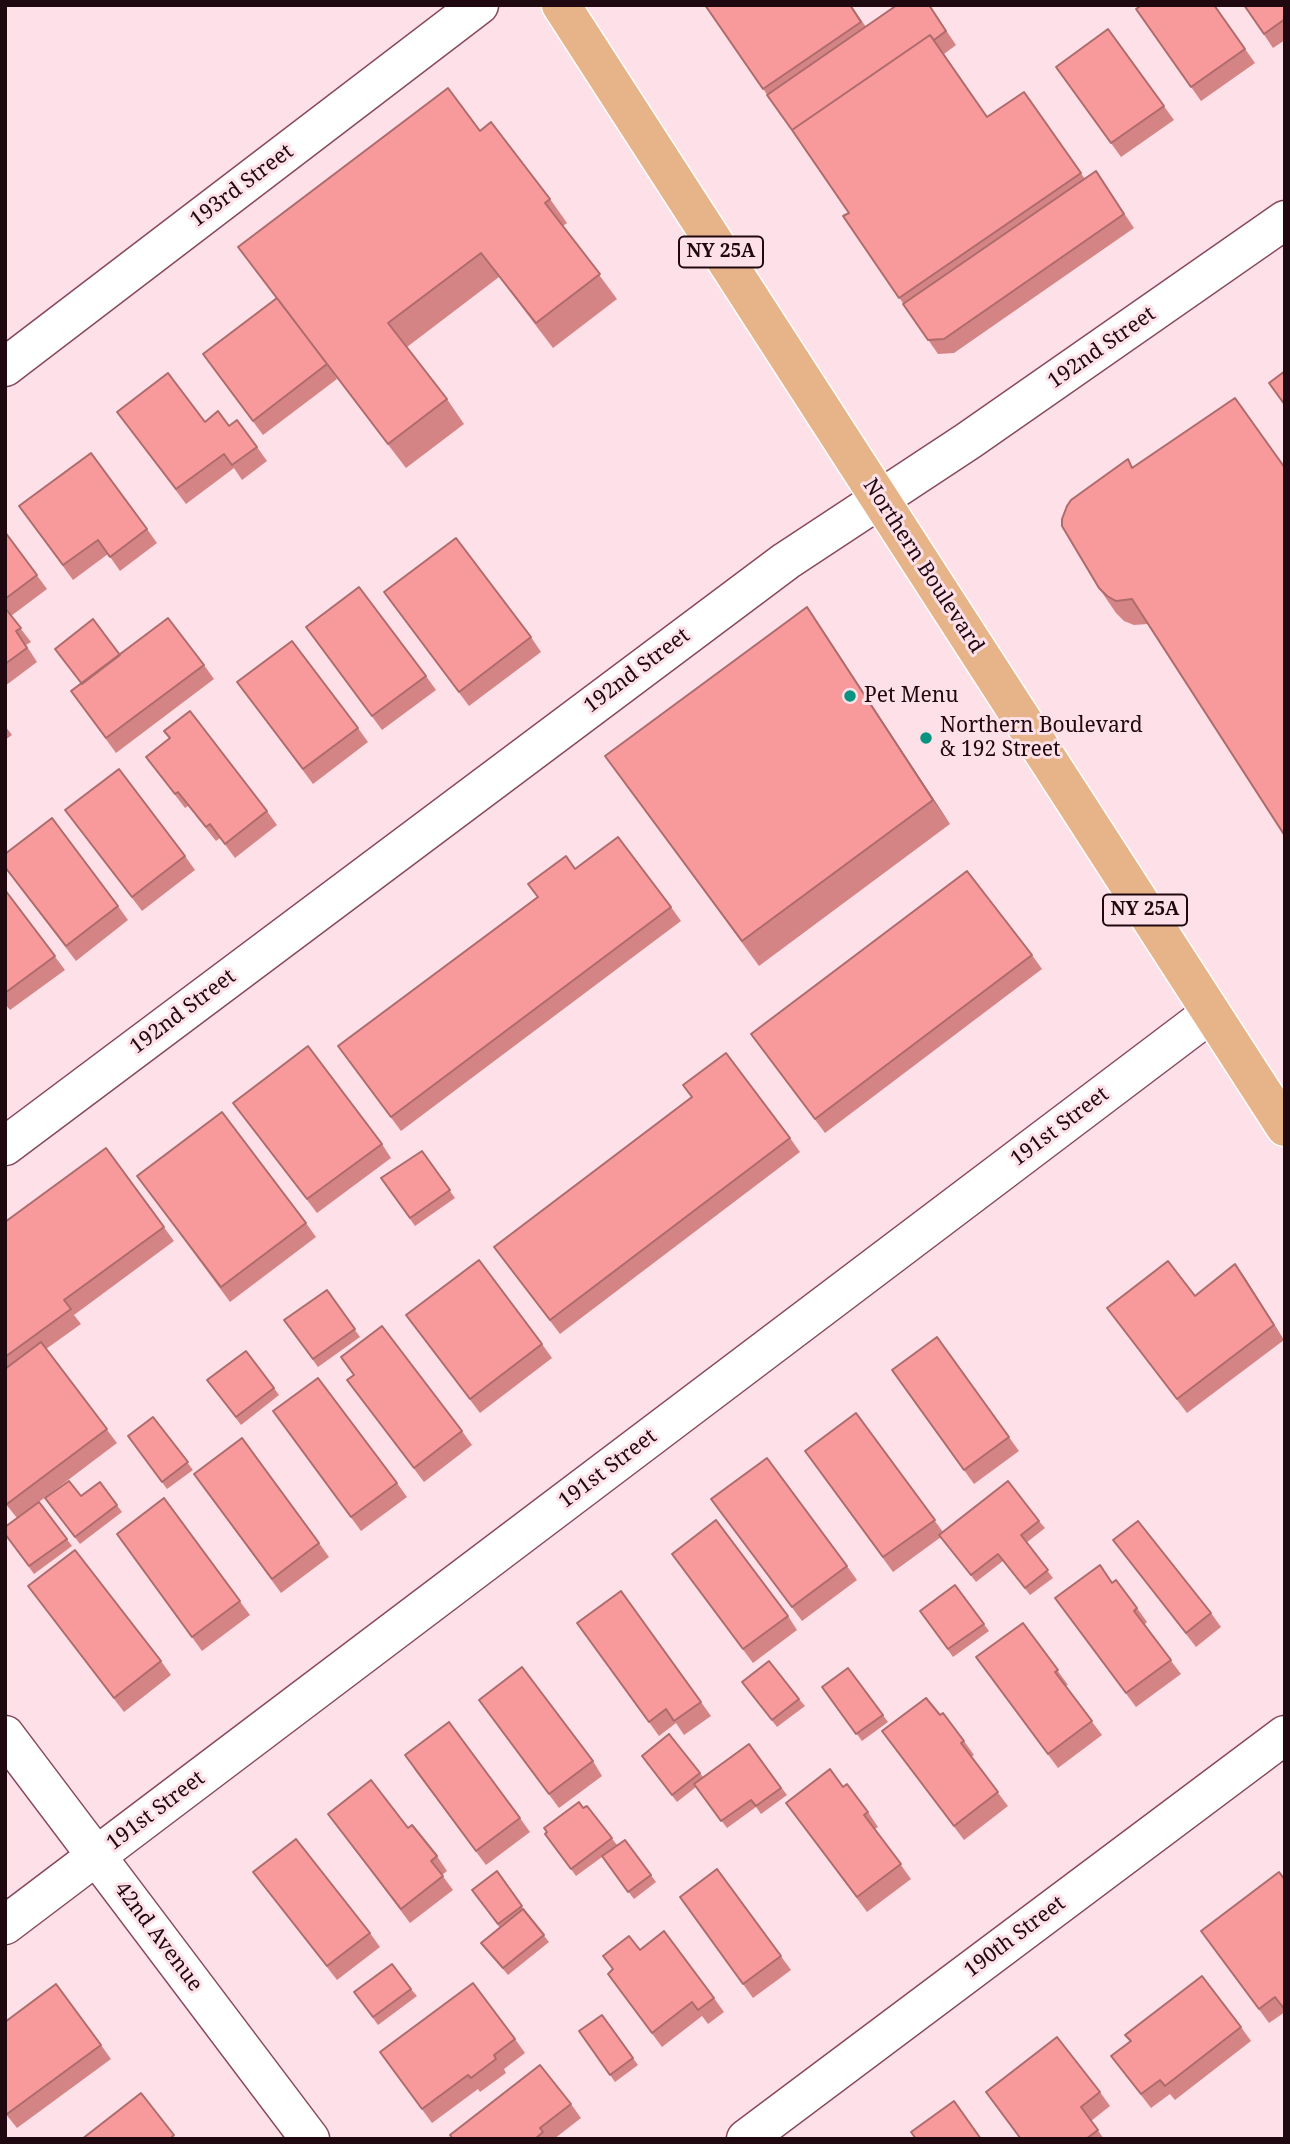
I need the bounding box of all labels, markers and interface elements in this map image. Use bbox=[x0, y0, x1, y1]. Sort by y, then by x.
street label: 193rd Street bbox=[186, 139, 298, 233]
road number: NY 25A bbox=[679, 236, 763, 268]
street label: 192nd Street bbox=[1043, 302, 1161, 394]
street label: Northern Boulevard bbox=[857, 474, 989, 658]
street label: 192nd Street bbox=[579, 623, 695, 719]
place label: Pet Menu bbox=[864, 683, 959, 709]
marker: Pet Menu bbox=[842, 688, 858, 704]
place label: Northern Boulevard & 192 Street bbox=[940, 713, 1143, 763]
marker: Northern Boulevard & 192 Street bbox=[918, 730, 934, 746]
road number: NY 25A bbox=[1103, 894, 1187, 926]
street label: 192nd Street bbox=[125, 964, 241, 1060]
street label: 191st Street bbox=[1006, 1082, 1114, 1172]
street label: 191st Street bbox=[554, 1424, 662, 1514]
street label: 191st Street bbox=[102, 1766, 210, 1856]
street label: 42nd Avenue bbox=[109, 1877, 207, 1997]
street label: 190th Street bbox=[960, 1891, 1070, 1983]

